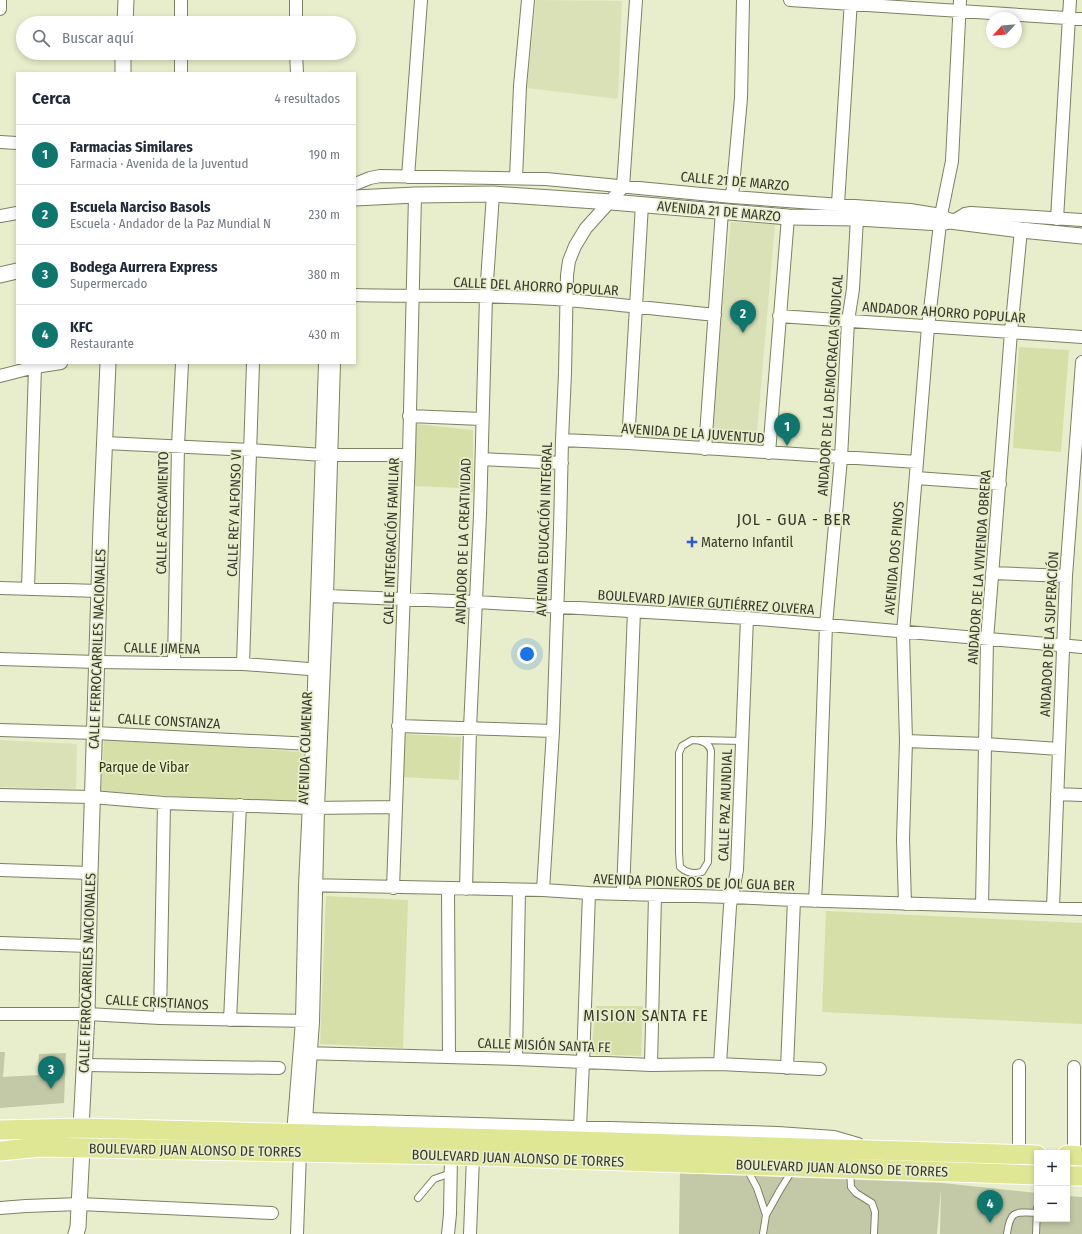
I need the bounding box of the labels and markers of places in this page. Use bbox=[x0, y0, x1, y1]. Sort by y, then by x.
pin: 2 bbox=[730, 300, 756, 333]
pin: 1 bbox=[774, 413, 800, 446]
place label: Materno Infantil bbox=[701, 534, 793, 551]
marker: Materno Infantil bbox=[686, 536, 698, 548]
pin: 3 bbox=[38, 1056, 64, 1089]
pin: 4 bbox=[977, 1190, 1003, 1223]

